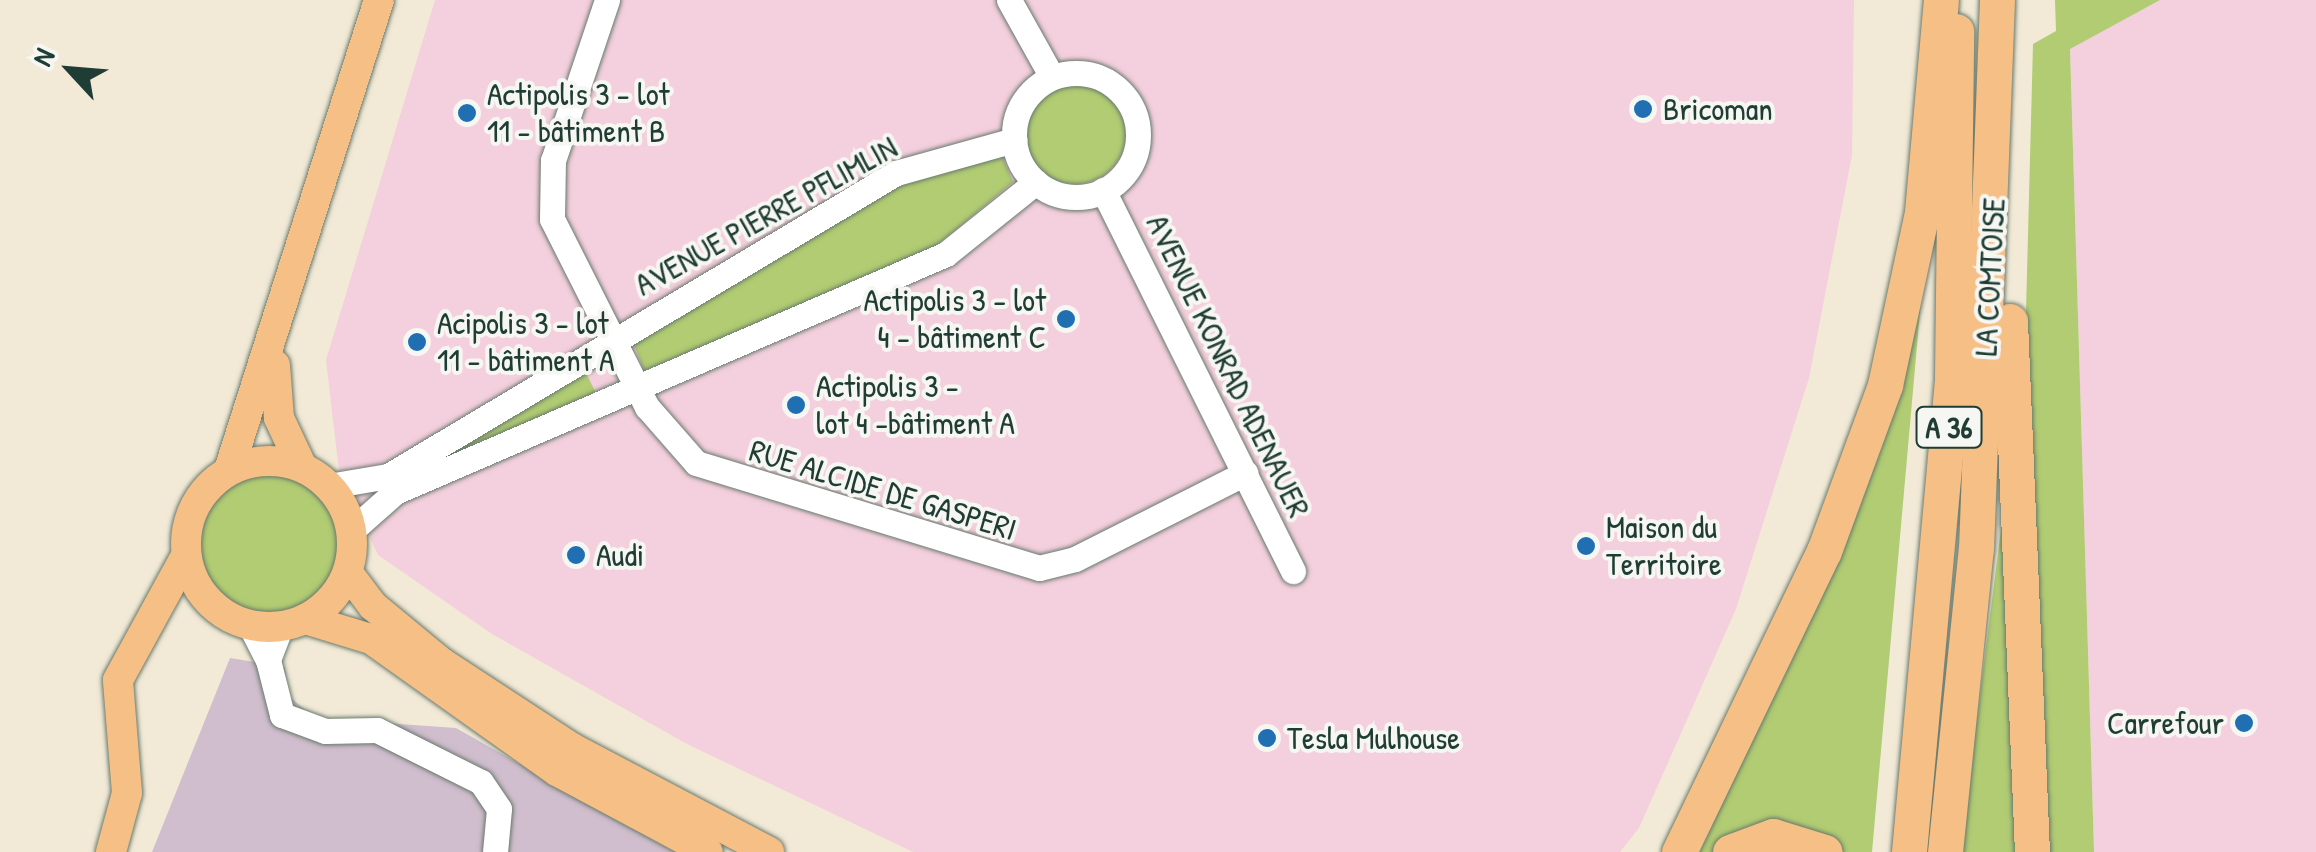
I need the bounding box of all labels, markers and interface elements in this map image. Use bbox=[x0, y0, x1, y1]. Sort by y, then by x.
north arrow bbox=[20, 20, 120, 120]
text: N bbox=[23, 42, 63, 72]
place label: Actipolis 3 - lot 11 - bâtiment B bbox=[487, 76, 670, 151]
place label: Bricoman bbox=[1663, 90, 1773, 128]
marker: Bricoman bbox=[1632, 98, 1654, 120]
marker: Actipolis 3 - lot 11 - bâtiment B bbox=[456, 102, 478, 124]
street label: AVENUE PIERRE PFLIMLIN bbox=[628, 128, 904, 304]
street label: LA COMTOISE bbox=[1967, 197, 2013, 357]
street label: AVENUE KONRAD ADENAUER bbox=[1138, 208, 1318, 524]
place label: Actipolis 3 - lot 4 - bâtiment C bbox=[863, 282, 1046, 357]
place label: Acipolis 3 - lot 11 - bâtiment A bbox=[437, 305, 615, 380]
marker: Actipolis 3 - lot 4 - bâtiment C bbox=[1055, 308, 1077, 330]
marker: Acipolis 3 - lot 11 - bâtiment A bbox=[406, 331, 428, 353]
place label: Actipolis 3 - lot 4 -bâtiment A bbox=[816, 368, 1015, 443]
marker: Actipolis 3 - lot 4 -bâtiment A bbox=[785, 394, 807, 416]
road number: A 36 bbox=[1914, 402, 1984, 452]
street label: RUE ALCIDE DE GASPERI bbox=[745, 431, 1021, 549]
place label: Maison du Territoire bbox=[1606, 509, 1722, 584]
marker: Maison du Territoire bbox=[1575, 535, 1597, 557]
place label: Audi bbox=[596, 536, 644, 574]
marker: Audi bbox=[565, 544, 587, 566]
place label: Carrefour bbox=[2107, 704, 2224, 742]
marker: Carrefour bbox=[2233, 712, 2255, 734]
place label: Tesla Mulhouse bbox=[1287, 719, 1460, 757]
marker: Tesla Mulhouse bbox=[1256, 727, 1278, 749]

